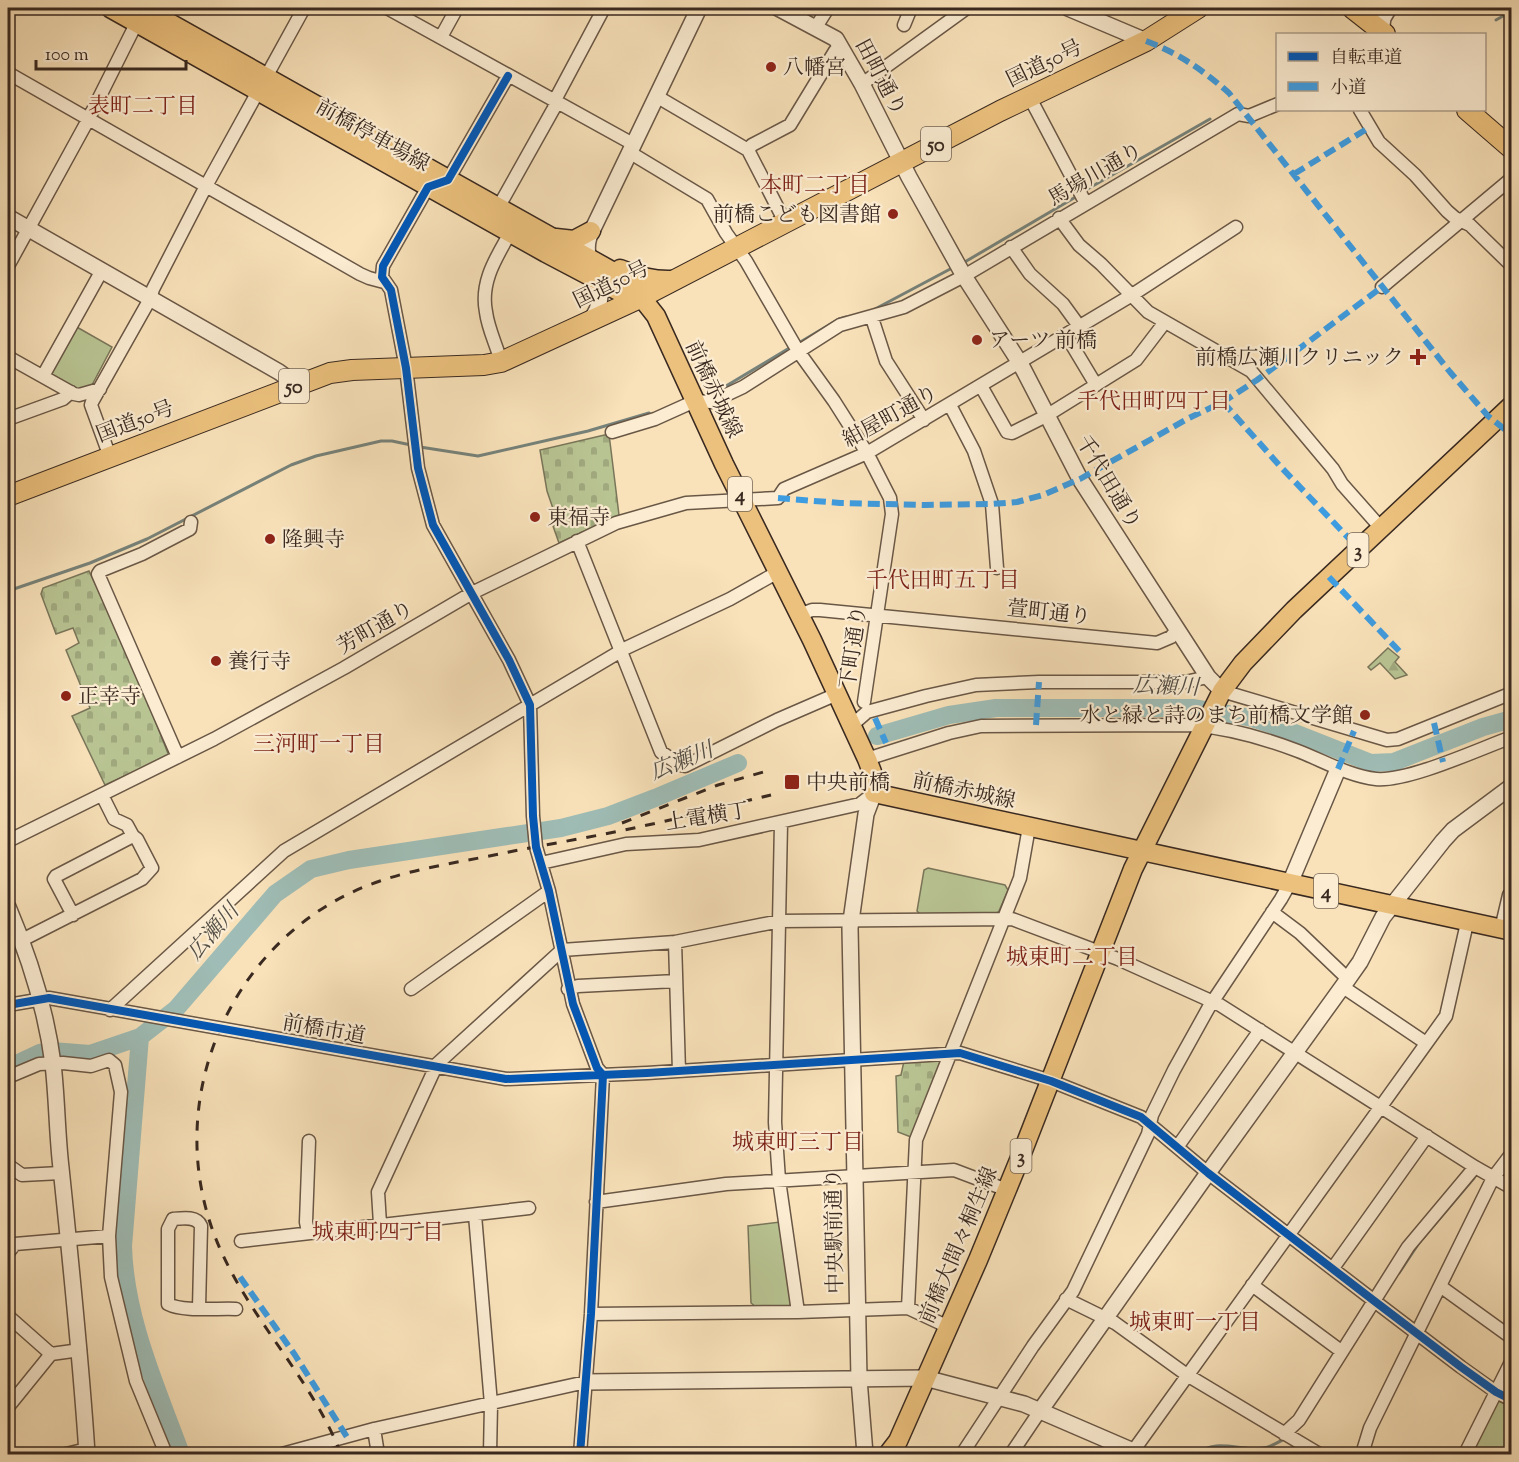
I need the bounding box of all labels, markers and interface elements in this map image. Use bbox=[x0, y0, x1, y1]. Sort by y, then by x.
scale bar bbox=[36, 33, 186, 71]
street label: 国道50号 bbox=[1002, 33, 1088, 96]
legend bbox=[1276, 33, 1486, 111]
street label: 田町通り bbox=[846, 34, 912, 122]
text: 100 m bbox=[45, 43, 89, 69]
text: 自転車道 bbox=[1330, 46, 1402, 72]
place label: 八幡宮 bbox=[783, 54, 846, 84]
marker: 八幡宮 bbox=[764, 60, 778, 74]
text: 小道 bbox=[1330, 76, 1366, 102]
district label: 表町二丁目 bbox=[88, 92, 198, 124]
street label: 前橋停車場線 bbox=[310, 93, 434, 180]
road number: 50 bbox=[921, 127, 951, 161]
street label: 馬場川通り bbox=[1043, 136, 1149, 215]
district label: 本町二丁目 bbox=[760, 171, 870, 203]
place label: 前橋こども図書館 bbox=[713, 201, 881, 231]
marker: 前橋こども図書館 bbox=[886, 207, 900, 221]
street label: 国道50号 bbox=[569, 254, 655, 317]
place label: アーツ 前橋 bbox=[989, 327, 1097, 357]
marker: アーツ 前橋 bbox=[970, 333, 984, 347]
street label: 前橋赤城線 bbox=[676, 336, 748, 444]
place label: 前橋広瀬川クリニック bbox=[1195, 344, 1404, 374]
marker: 前橋広瀬川クリニック bbox=[1409, 348, 1427, 366]
road number: 50 bbox=[279, 369, 309, 403]
street label: 紺屋町通り bbox=[838, 379, 944, 456]
district label: 千代田町四丁目 bbox=[1077, 387, 1231, 419]
street label: 国道50号 bbox=[92, 394, 179, 451]
street label: 千代田通り bbox=[1067, 430, 1147, 536]
road number: 4 bbox=[728, 477, 752, 511]
place label: 東福寺 bbox=[547, 504, 610, 534]
marker: 東福寺 bbox=[528, 510, 542, 524]
place label: 隆興寺 bbox=[282, 526, 345, 556]
marker: 隆興寺 bbox=[263, 532, 277, 546]
road number: 3 bbox=[1348, 533, 1368, 567]
district label: 千代田町五丁目 bbox=[866, 566, 1020, 598]
street label: 芳町通り bbox=[332, 595, 420, 663]
street label: 萱町通り bbox=[1005, 595, 1092, 633]
street label: 下町通り bbox=[834, 604, 876, 691]
place label: 養行寺 bbox=[228, 648, 291, 678]
marker: 養行寺 bbox=[209, 654, 223, 668]
water label: 広瀬川 bbox=[1132, 671, 1201, 705]
place label: 正幸寺 bbox=[78, 683, 141, 713]
marker: 正幸寺 bbox=[59, 689, 73, 703]
place label: 水と緑と詩のまち前橋文学館 bbox=[1080, 702, 1353, 732]
marker: 水と緑と詩のまち前橋文学館 bbox=[1358, 708, 1372, 722]
district label: 三河町一丁目 bbox=[253, 730, 385, 762]
water label: 広瀬川 bbox=[646, 735, 721, 790]
street label: 前橋赤城線 bbox=[909, 766, 1018, 818]
place label: 中央前橋 bbox=[806, 769, 890, 799]
marker: 中央前橋 bbox=[783, 773, 801, 791]
street label: 上電横丁 bbox=[663, 797, 751, 839]
road number: 4 bbox=[1314, 874, 1338, 908]
water label: 広瀬川 bbox=[181, 896, 249, 968]
district label: 城東町二丁目 bbox=[1006, 943, 1138, 975]
street label: 前橋市道 bbox=[280, 1009, 368, 1053]
district label: 城東町三丁目 bbox=[732, 1128, 864, 1160]
road number: 3 bbox=[1010, 1139, 1032, 1173]
street label: 前橋大間々桐生線 bbox=[913, 1163, 1006, 1329]
street label: 中央駅前通り bbox=[820, 1168, 852, 1294]
district label: 城東町四丁目 bbox=[312, 1218, 444, 1250]
district label: 城東町一丁目 bbox=[1129, 1308, 1261, 1340]

